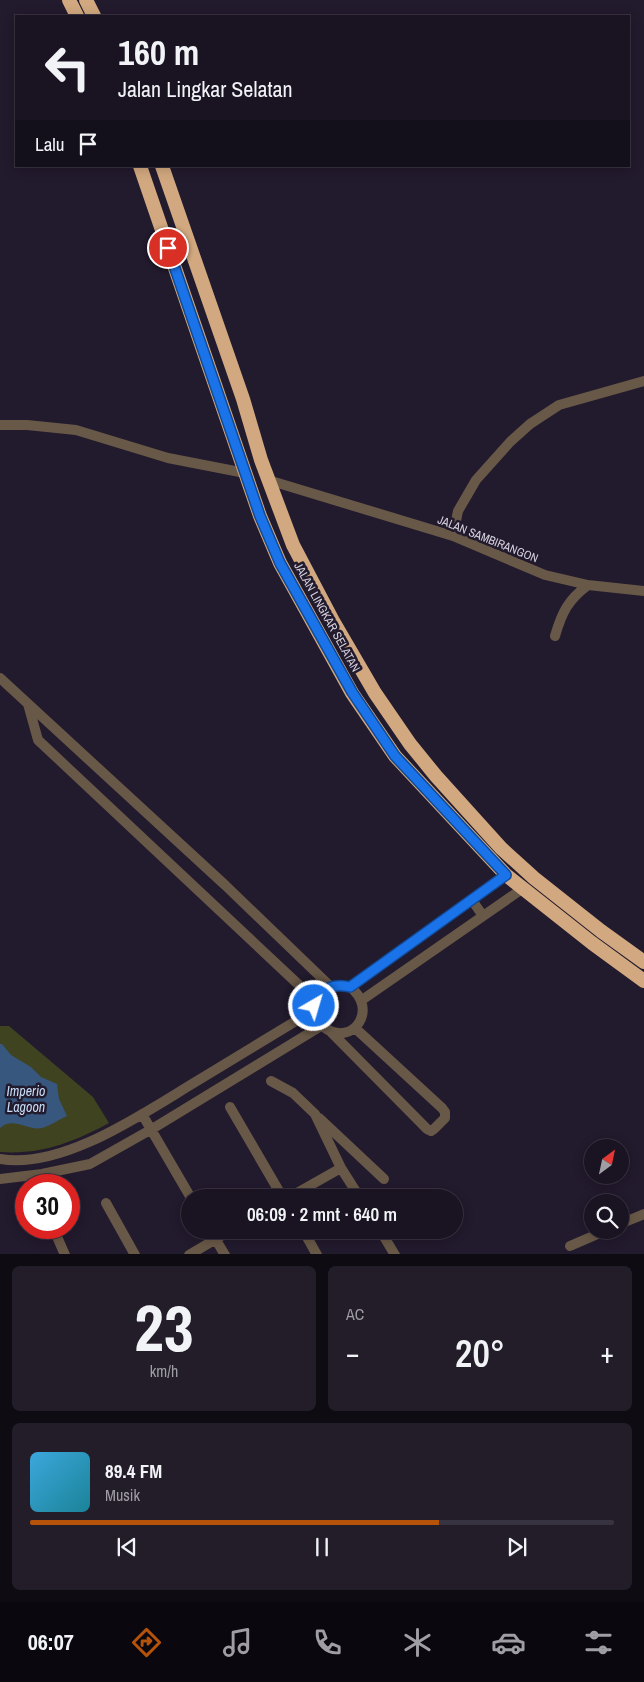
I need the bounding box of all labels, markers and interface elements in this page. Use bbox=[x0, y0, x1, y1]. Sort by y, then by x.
text: 160 m bbox=[118, 29, 199, 76]
icon: left bbox=[35, 35, 100, 100]
text: Jalan Lingkar Selatan bbox=[118, 74, 293, 104]
icon: arrive bbox=[74, 130, 102, 158]
text: Lalu bbox=[35, 131, 64, 157]
pin bbox=[147, 227, 189, 269]
icon: arrive bbox=[154, 234, 182, 262]
street label: JALAN SAMBIRANGON bbox=[435, 512, 541, 566]
street label: JALAN LINGKAR SELATAN bbox=[290, 559, 364, 675]
position arrow bbox=[287, 979, 339, 1031]
water label: Imperio Lagoon bbox=[7, 1082, 45, 1116]
north arrow bbox=[584, 1139, 629, 1184]
map controls bbox=[584, 1139, 629, 1239]
speed limit sign: 30 bbox=[15, 1174, 80, 1239]
button: search bbox=[584, 1194, 629, 1239]
text: 06:09 · 2 mnt · 640 m bbox=[247, 1201, 397, 1227]
text: 23 bbox=[134, 1284, 194, 1371]
text: AC bbox=[346, 1303, 364, 1325]
text: 20° bbox=[455, 1328, 505, 1379]
text: − bbox=[346, 1334, 359, 1372]
text: + bbox=[601, 1334, 614, 1372]
text: km/h bbox=[150, 1360, 178, 1382]
text: 89.4 FM bbox=[105, 1458, 162, 1484]
text: Musik bbox=[105, 1484, 140, 1506]
icon: previous bbox=[113, 1533, 141, 1561]
icon: pause bbox=[308, 1533, 336, 1561]
icon: next bbox=[503, 1533, 531, 1561]
icon: directions bbox=[129, 1625, 164, 1660]
icon: music bbox=[220, 1625, 255, 1660]
icon: phone bbox=[310, 1625, 345, 1660]
icon: climate bbox=[400, 1625, 435, 1660]
icon: car bbox=[491, 1625, 526, 1660]
icon: filters bbox=[581, 1625, 616, 1660]
text: 06:07 bbox=[28, 1627, 74, 1657]

